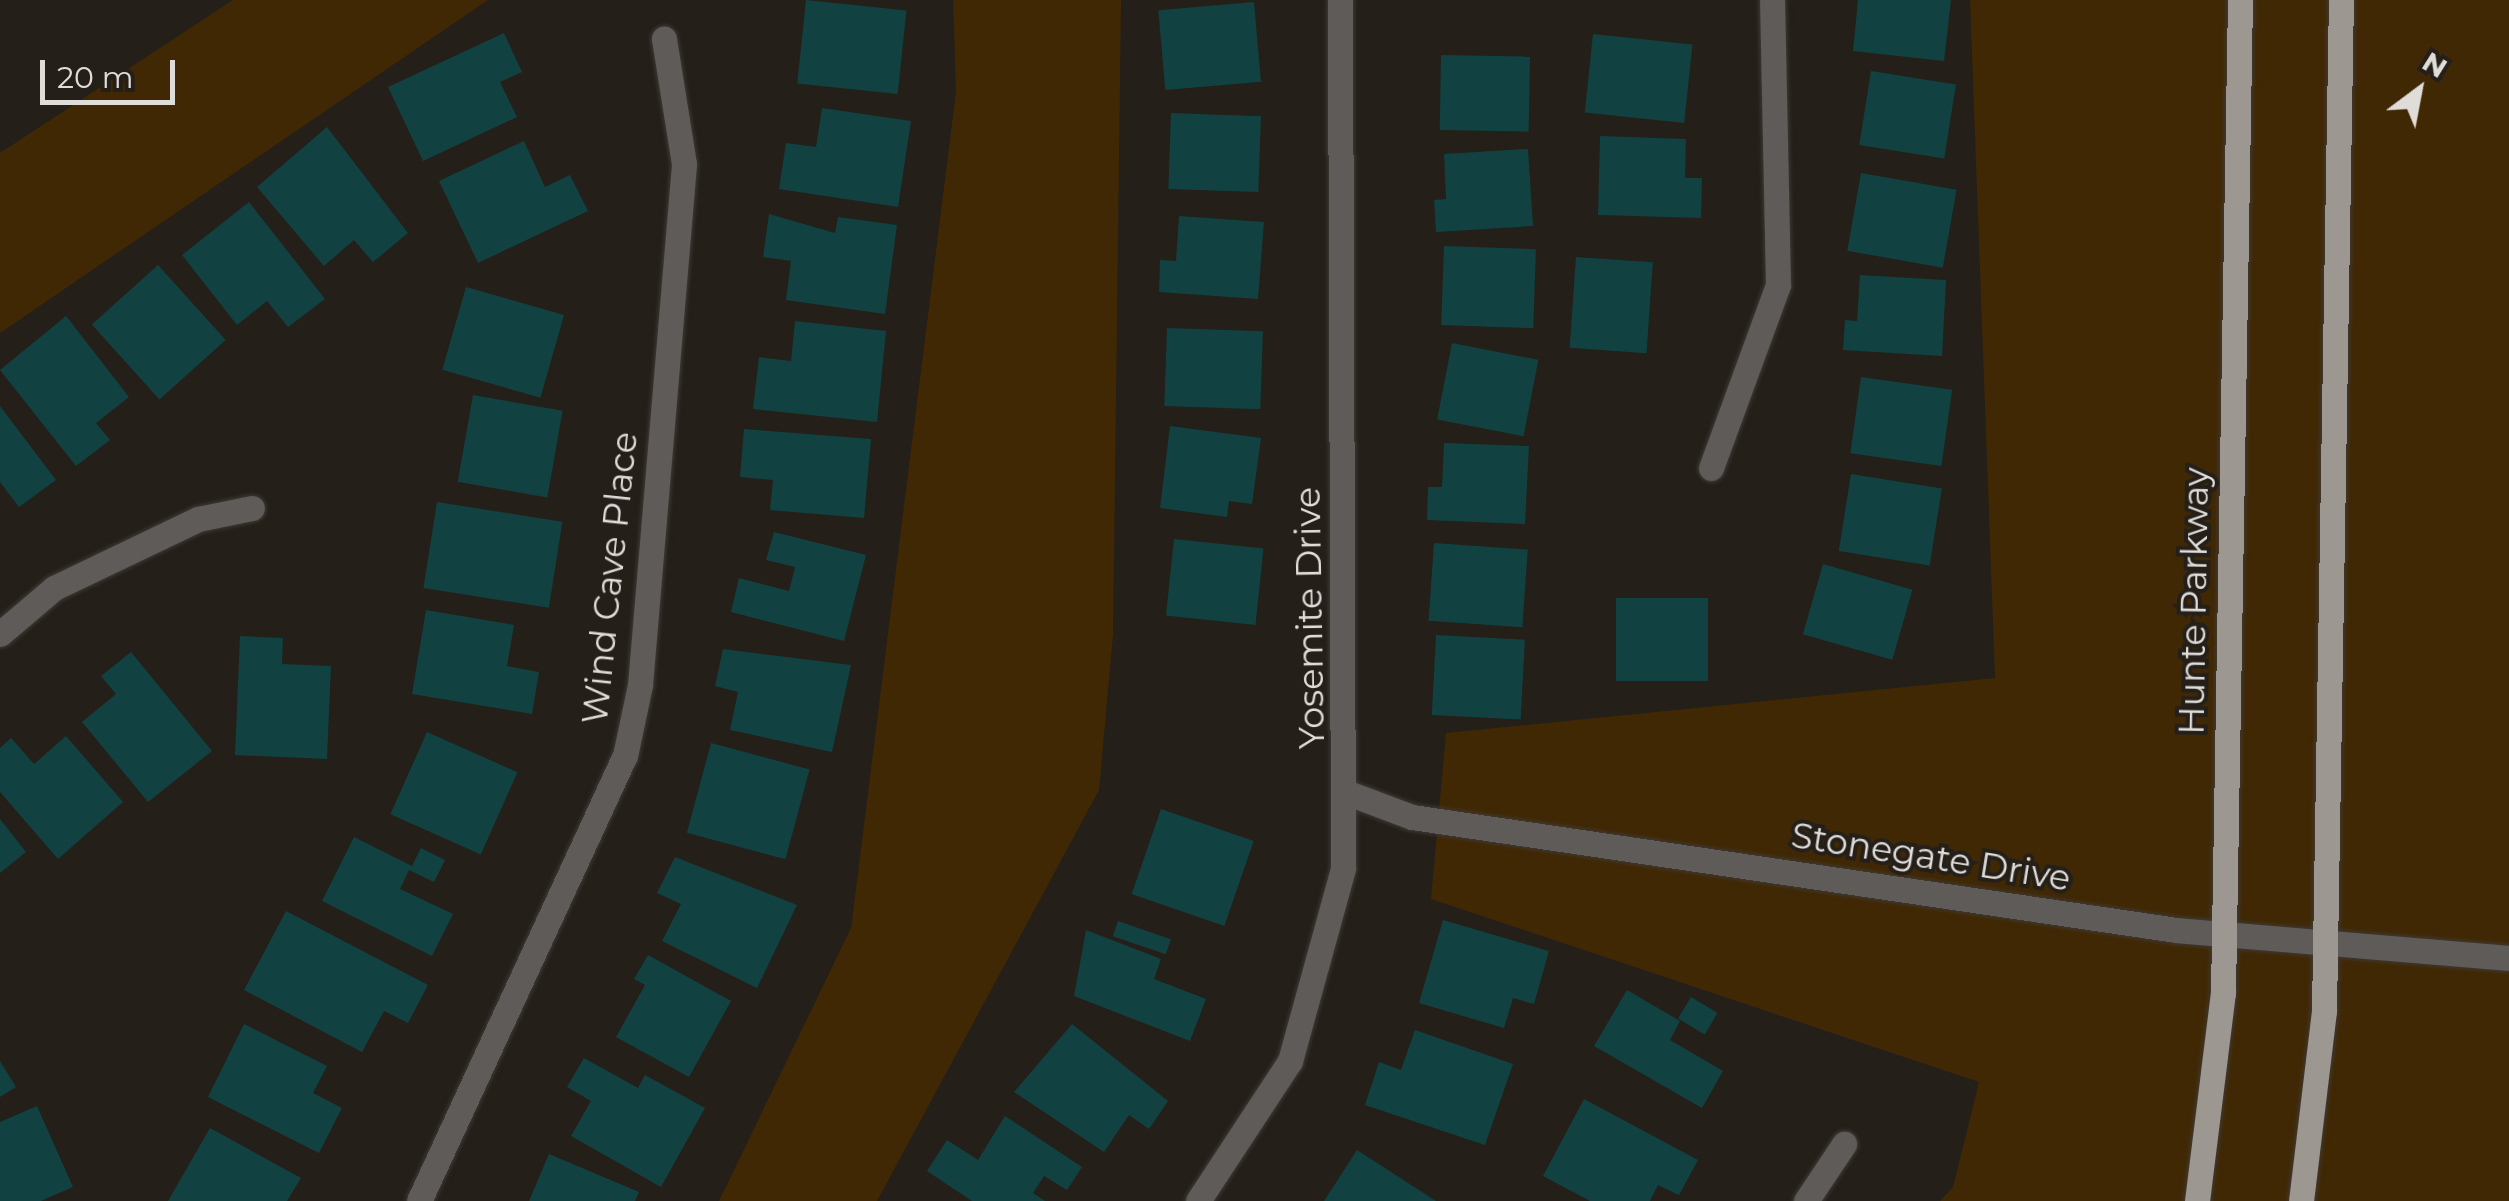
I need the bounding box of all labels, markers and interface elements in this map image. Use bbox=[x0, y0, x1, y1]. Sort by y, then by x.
scale bar bbox=[45, 40, 180, 102]
north arrow bbox=[2369, 40, 2469, 140]
text: N bbox=[2416, 44, 2453, 85]
text: 20 m bbox=[57, 59, 134, 96]
street label: Wind Cave Place bbox=[574, 430, 646, 726]
street label: Hunte Parkway bbox=[2171, 467, 2217, 735]
street label: Yosemite Drive bbox=[1287, 487, 1333, 749]
street label: Stonegate Drive bbox=[1788, 814, 2074, 900]

